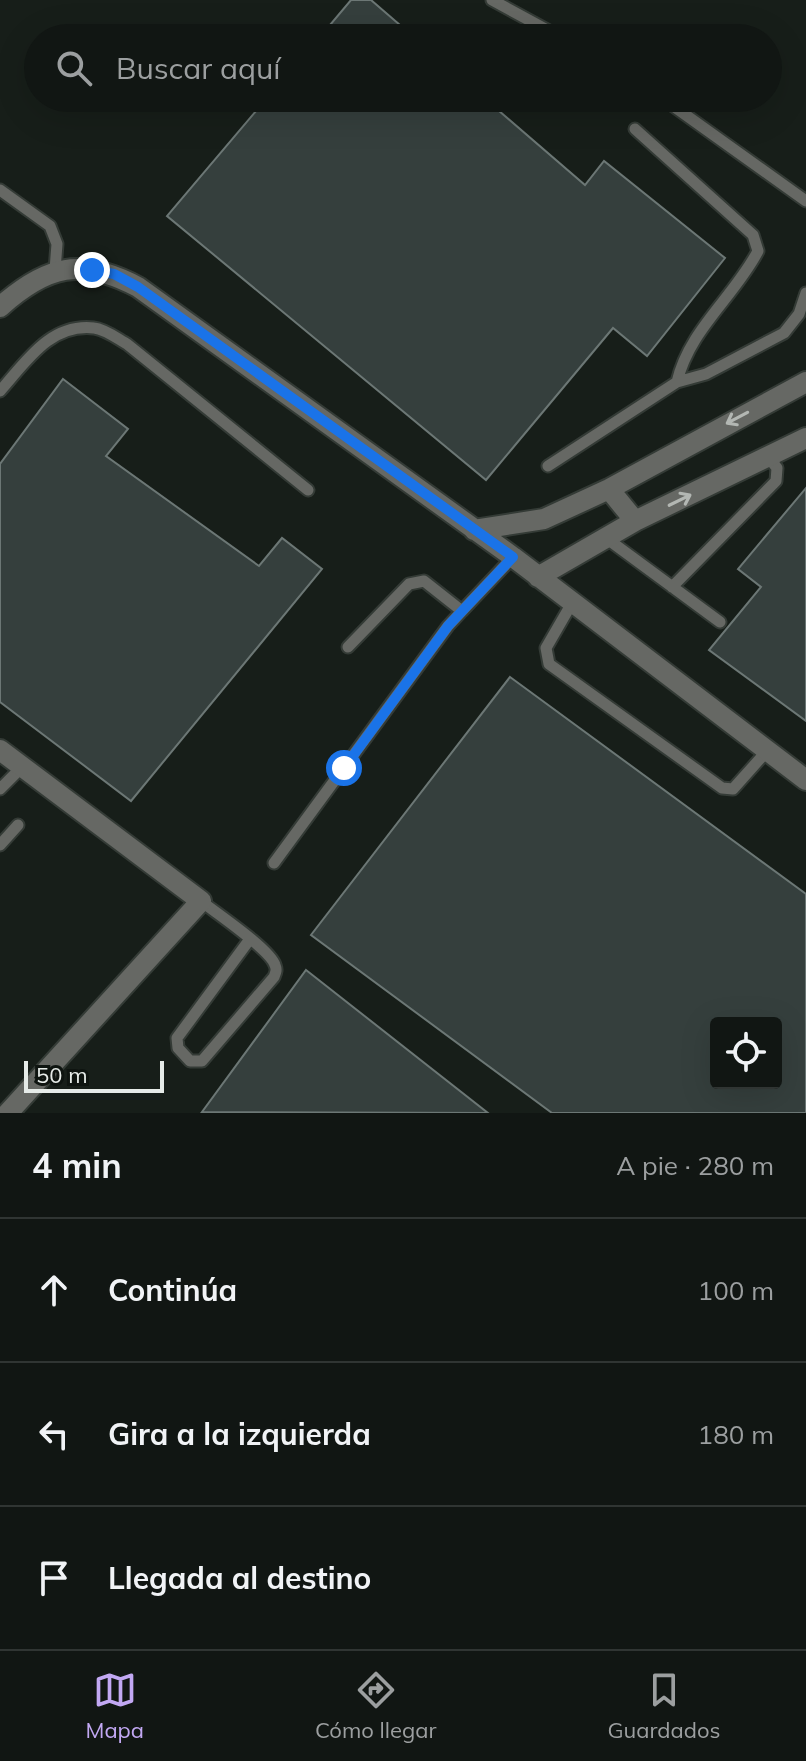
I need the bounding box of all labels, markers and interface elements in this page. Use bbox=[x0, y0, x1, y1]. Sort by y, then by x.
search box bbox=[24, 24, 782, 112]
icon: search bbox=[52, 46, 96, 90]
text: Buscar aquí bbox=[116, 49, 281, 87]
route end bbox=[74, 252, 110, 288]
one-way arrow bbox=[726, 411, 749, 427]
one-way arrow bbox=[668, 492, 692, 507]
route start bbox=[326, 750, 362, 786]
map controls bbox=[710, 1017, 782, 1089]
button: locate bbox=[710, 1017, 782, 1089]
scale bar bbox=[24, 1057, 164, 1093]
text: 50 m bbox=[36, 1061, 87, 1089]
text: 4 min bbox=[32, 1144, 122, 1187]
text: A pie · 280 m bbox=[616, 1149, 774, 1182]
icon: ahead bbox=[32, 1268, 76, 1312]
text: Continúa bbox=[108, 1271, 237, 1309]
text: 100 m bbox=[698, 1274, 774, 1307]
icon: left bbox=[32, 1412, 76, 1456]
text: Gira a la izquierda bbox=[108, 1415, 371, 1453]
text: 180 m bbox=[698, 1418, 774, 1451]
icon: arrive bbox=[32, 1556, 76, 1600]
text: Llegada al destino bbox=[108, 1559, 371, 1597]
tab: Mapa bbox=[86, 1668, 144, 1744]
tab: Cómo llegar bbox=[315, 1668, 436, 1744]
tab: Guardados bbox=[608, 1668, 720, 1744]

